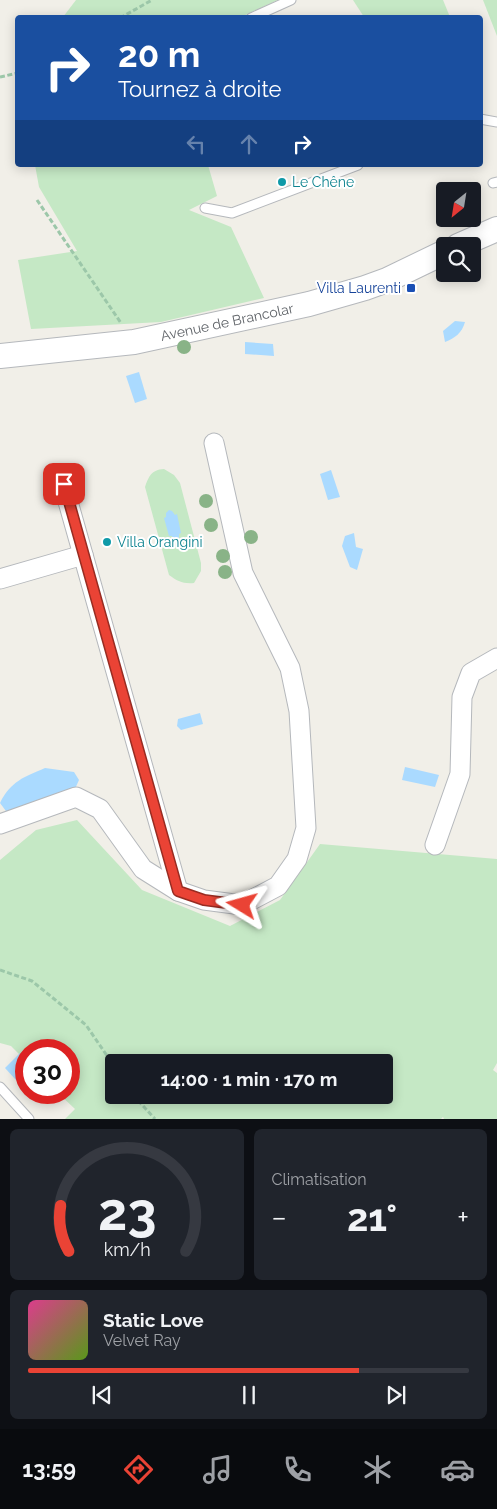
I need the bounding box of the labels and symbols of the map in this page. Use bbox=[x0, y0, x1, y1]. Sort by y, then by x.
place label: Le Chêne bbox=[292, 174, 354, 190]
marker: Le Chêne bbox=[276, 176, 288, 188]
north arrow bbox=[436, 182, 481, 228]
place label: Villa Laurenti bbox=[317, 280, 401, 296]
marker: Villa Laurenti bbox=[405, 282, 417, 294]
street label: Avenue de Brancolar bbox=[159, 300, 295, 344]
pin bbox=[43, 463, 85, 505]
place label: Villa Orangini bbox=[117, 534, 202, 550]
marker: Villa Orangini bbox=[101, 536, 113, 548]
position arrow bbox=[215, 878, 267, 930]
speed limit sign: 30 bbox=[15, 1039, 80, 1104]

